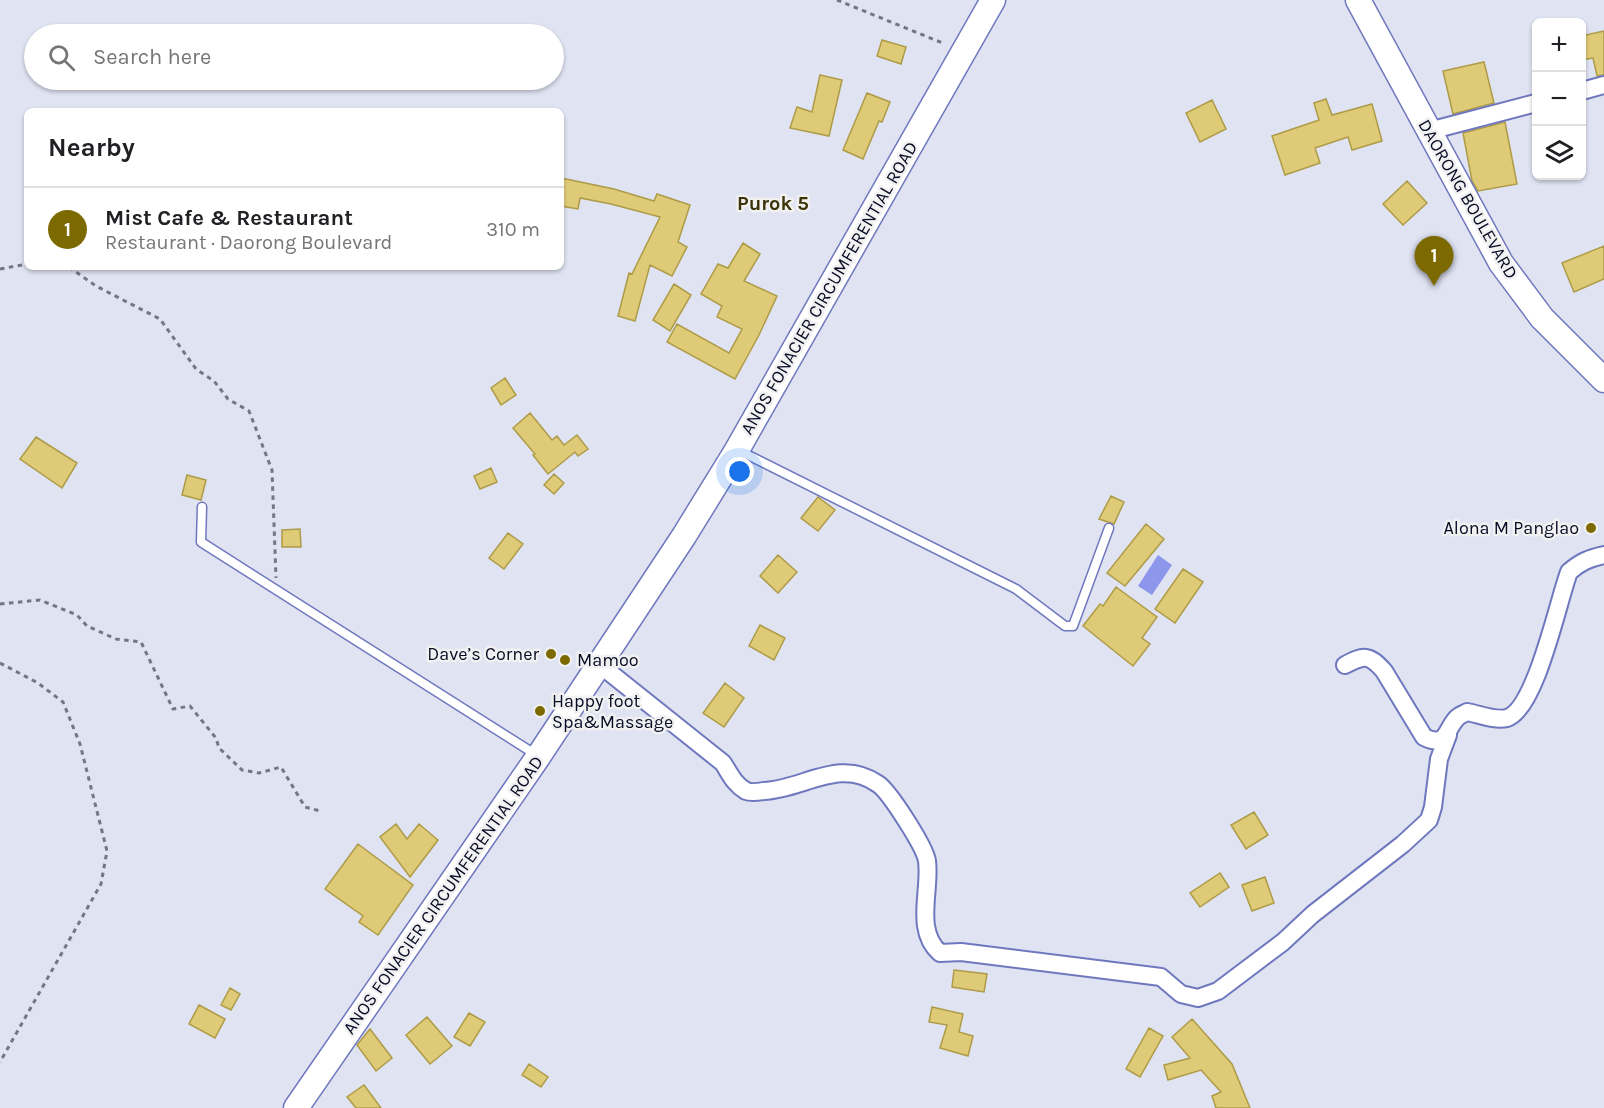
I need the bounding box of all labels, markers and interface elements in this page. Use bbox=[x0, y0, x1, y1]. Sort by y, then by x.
map controls bbox=[1532, 18, 1586, 180]
button: + bbox=[1532, 18, 1586, 72]
search box bbox=[24, 24, 564, 90]
icon: search bbox=[45, 41, 78, 74]
text: Search here bbox=[93, 44, 211, 70]
button: − bbox=[1532, 72, 1586, 126]
street label: DAORONG BOULEVARD bbox=[1413, 115, 1523, 283]
button: layers bbox=[1532, 126, 1586, 180]
text: Nearby bbox=[48, 132, 135, 163]
street label: ANOS FONACIER CIRCUMFERENTIAL ROAD bbox=[736, 138, 922, 438]
district label: Purok 5 bbox=[737, 192, 809, 215]
text: Mist Cafe & Restaurant bbox=[105, 205, 353, 231]
text: 1 bbox=[64, 218, 71, 241]
text: 310 m bbox=[486, 218, 540, 241]
text: Restaurant · Daorong Boulevard bbox=[105, 231, 392, 254]
pin: 1 bbox=[1414, 236, 1454, 286]
your location bbox=[725, 457, 754, 486]
place label: Alona M Panglao bbox=[1444, 517, 1579, 539]
marker: Alona M Panglao bbox=[1584, 521, 1598, 535]
place label: Dave’s Corner bbox=[427, 643, 539, 665]
marker: Dave’s Corner bbox=[544, 647, 558, 661]
place label: Mamoo bbox=[577, 649, 639, 671]
marker: Mamoo bbox=[558, 653, 572, 667]
place label: Happy foot Spa&Massage bbox=[552, 690, 673, 733]
marker: Happy foot Spa&Massage bbox=[533, 704, 547, 718]
street label: ANOS FONACIER CIRCUMFERENTIAL ROAD bbox=[338, 752, 548, 1038]

